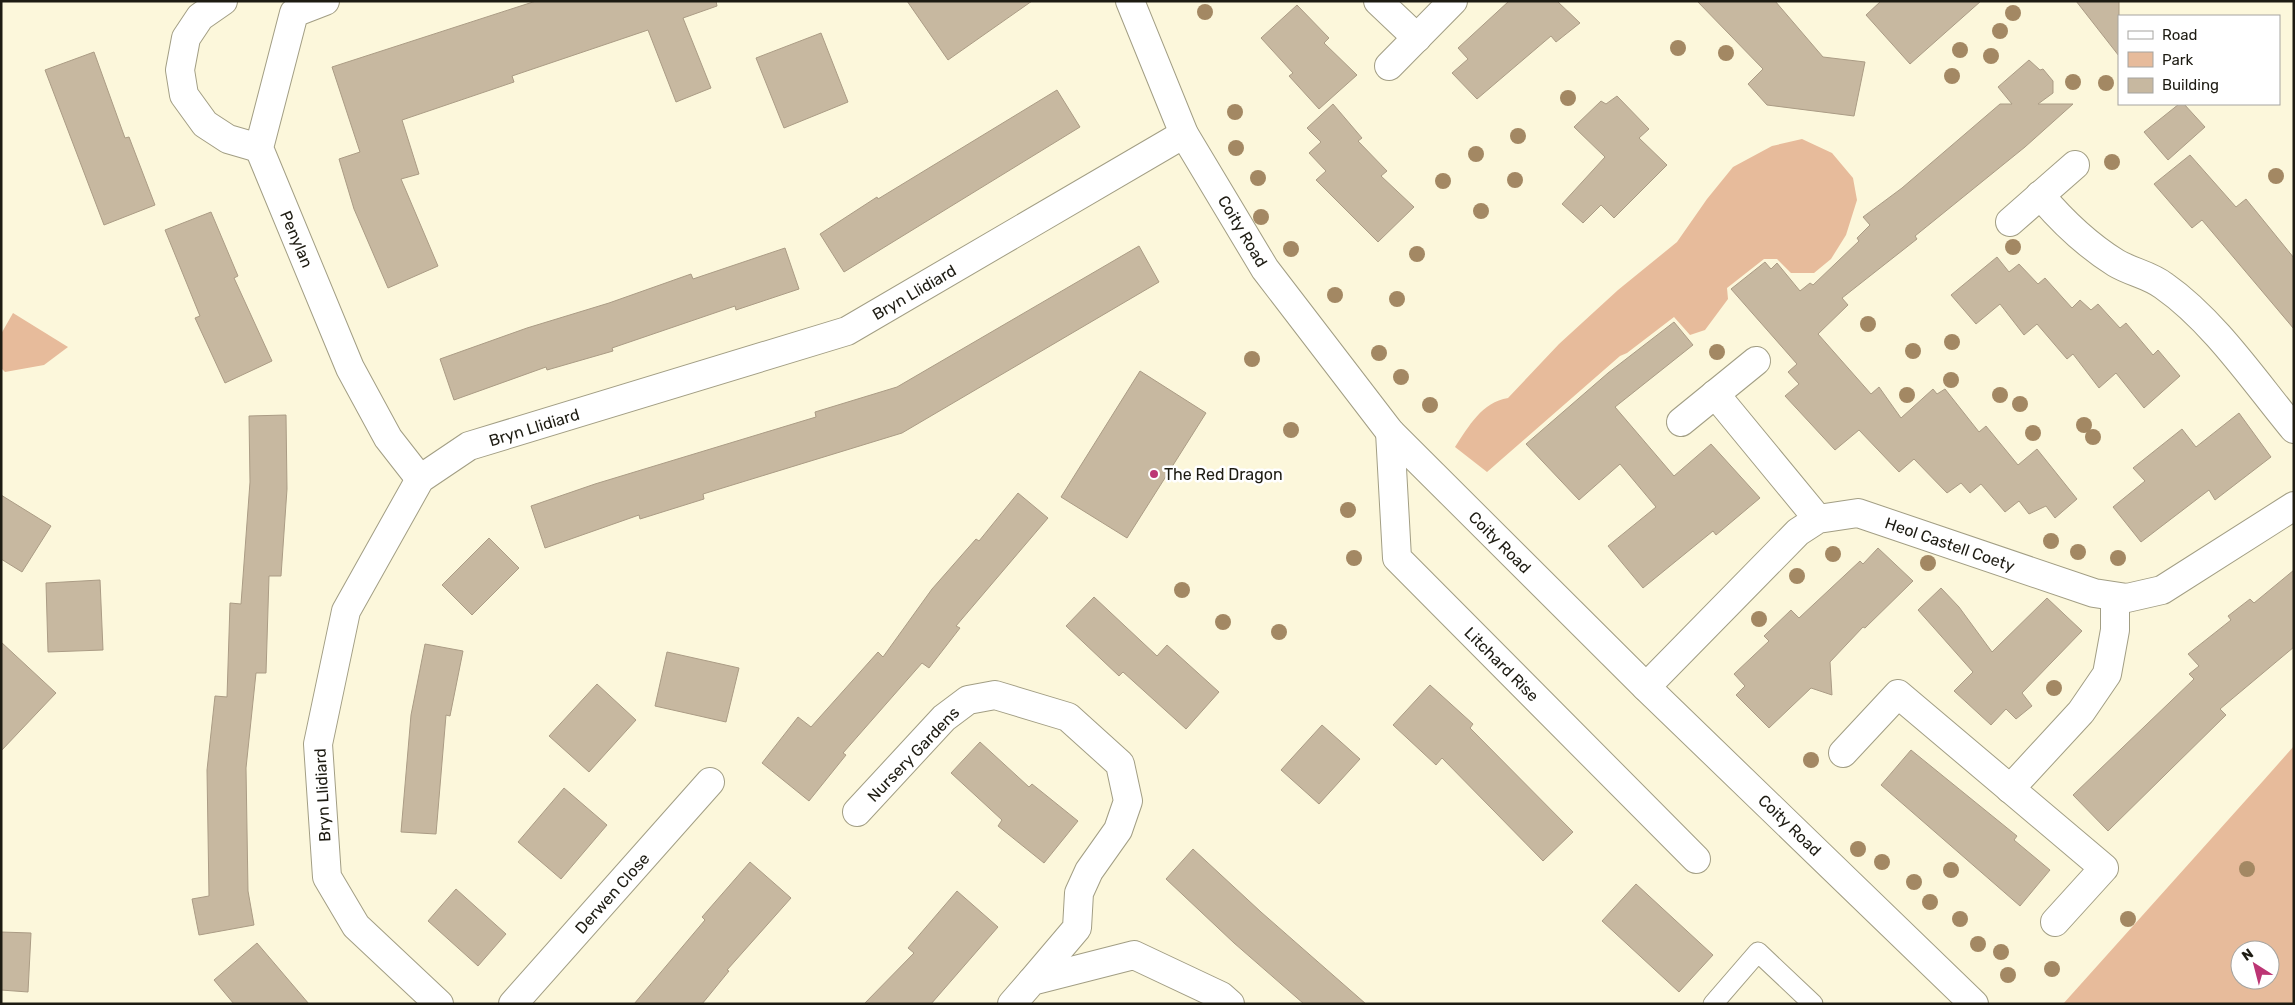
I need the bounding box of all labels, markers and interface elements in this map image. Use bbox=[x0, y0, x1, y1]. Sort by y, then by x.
legend bbox=[2118, 15, 2280, 105]
text: Road bbox=[2162, 26, 2198, 44]
text: Park bbox=[2162, 51, 2193, 69]
text: Building bbox=[2162, 76, 2219, 94]
street label: Coity Road bbox=[1214, 192, 1271, 271]
street label: Penylan bbox=[276, 208, 317, 270]
street label: Bryn Llidiard bbox=[869, 261, 960, 324]
street label: Bryn Llidiard bbox=[487, 405, 582, 450]
place label: The Red Dragon bbox=[1164, 465, 1283, 484]
marker: The Red Dragon bbox=[1148, 468, 1160, 480]
street label: Coity Road bbox=[1465, 507, 1535, 577]
street label: Heol Castell Coety bbox=[1883, 513, 2017, 576]
street label: Litchard Rise bbox=[1461, 623, 1543, 706]
street label: Nursery Gardens bbox=[863, 703, 963, 806]
street label: Bryn Llidiard bbox=[311, 748, 334, 842]
street label: Coity Road bbox=[1754, 791, 1825, 860]
street label: Derwen Close bbox=[571, 849, 654, 938]
north arrow bbox=[2230, 940, 2280, 990]
text: N bbox=[2239, 945, 2257, 965]

